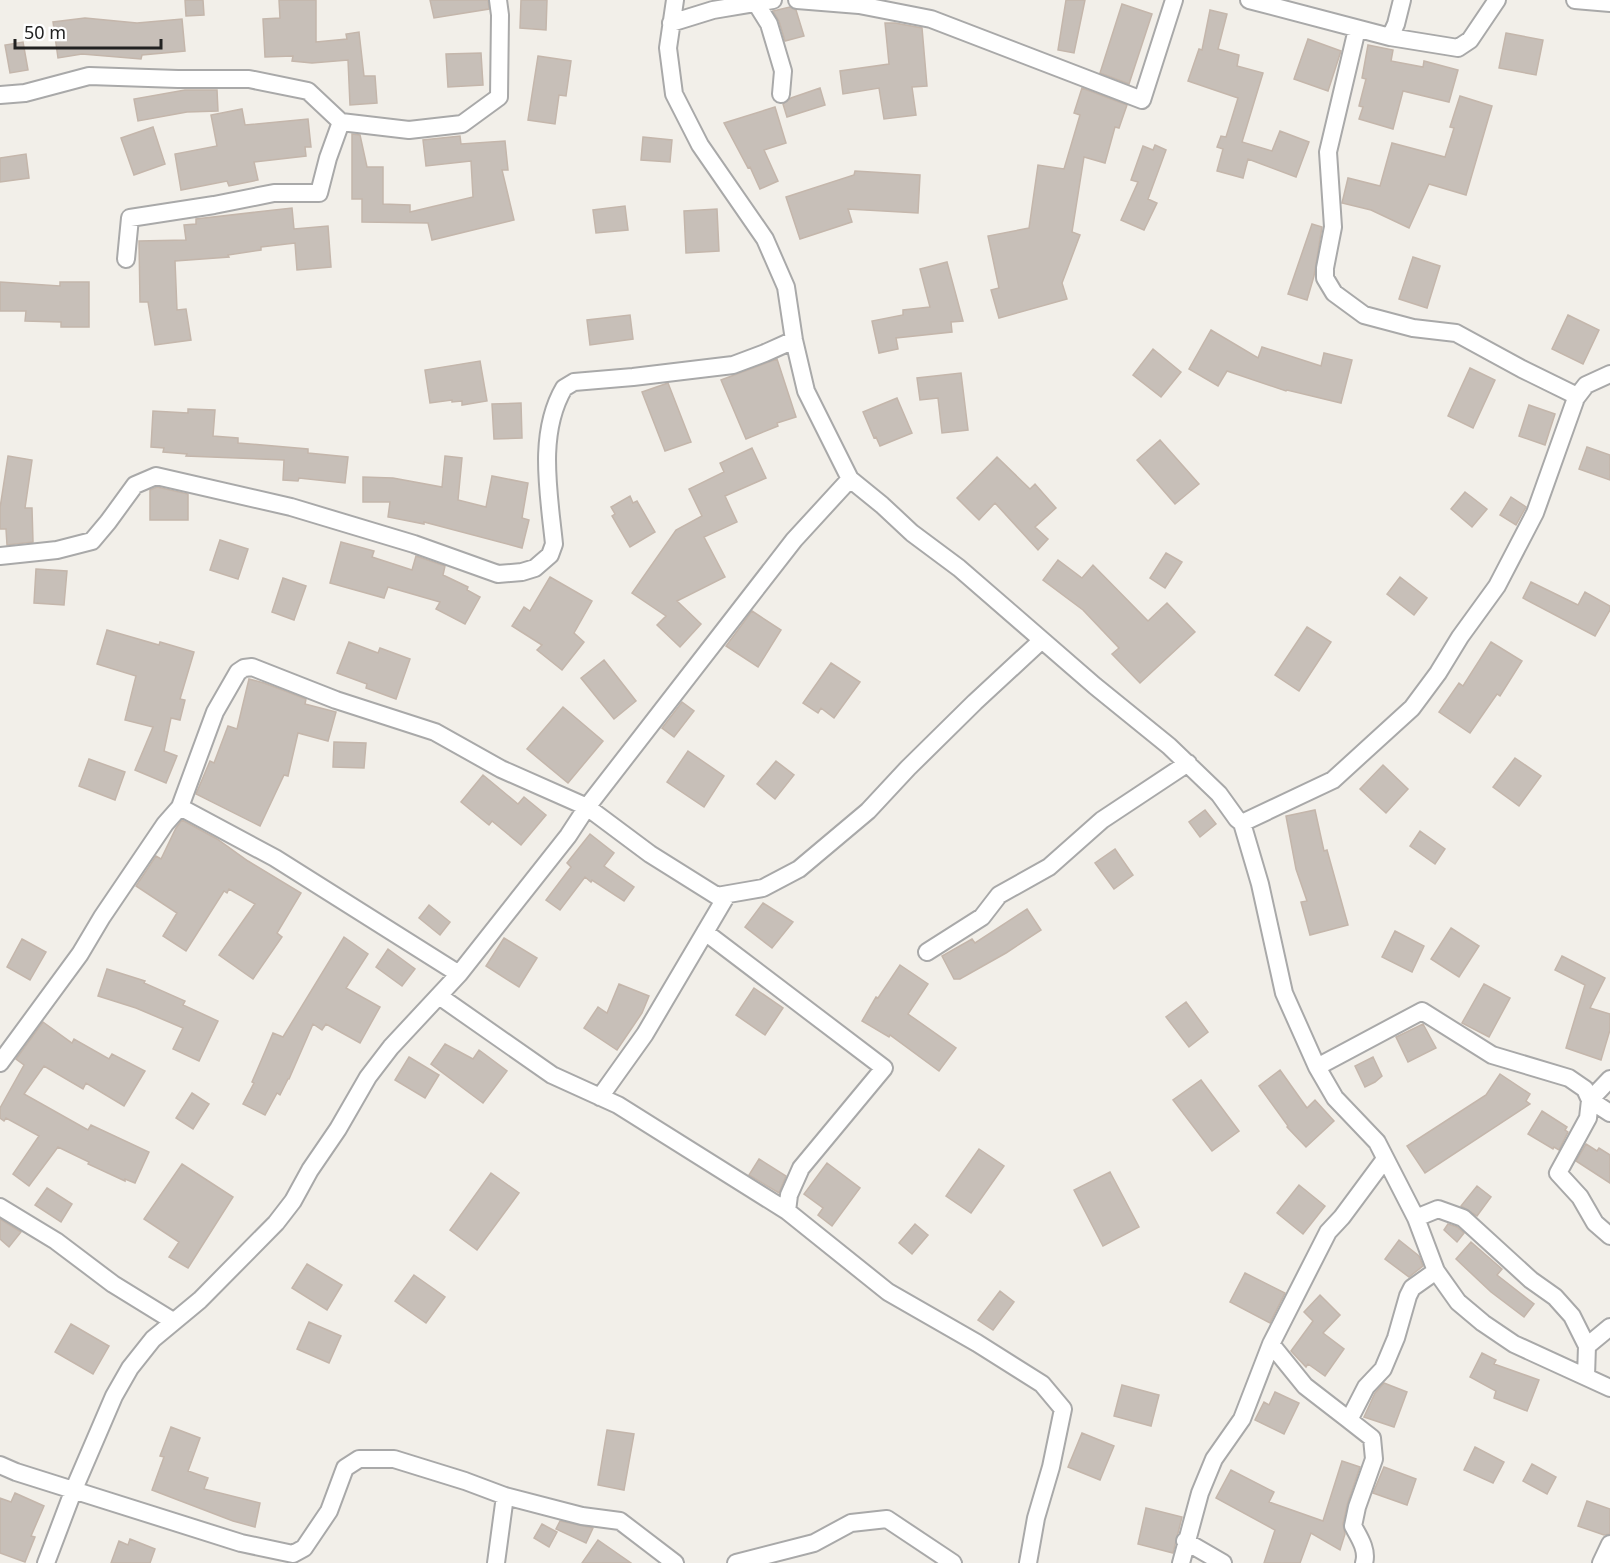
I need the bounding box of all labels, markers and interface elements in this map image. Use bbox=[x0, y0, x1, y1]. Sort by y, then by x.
scale bar bbox=[15, 12, 160, 50]
text: 50 m bbox=[24, 20, 66, 44]

